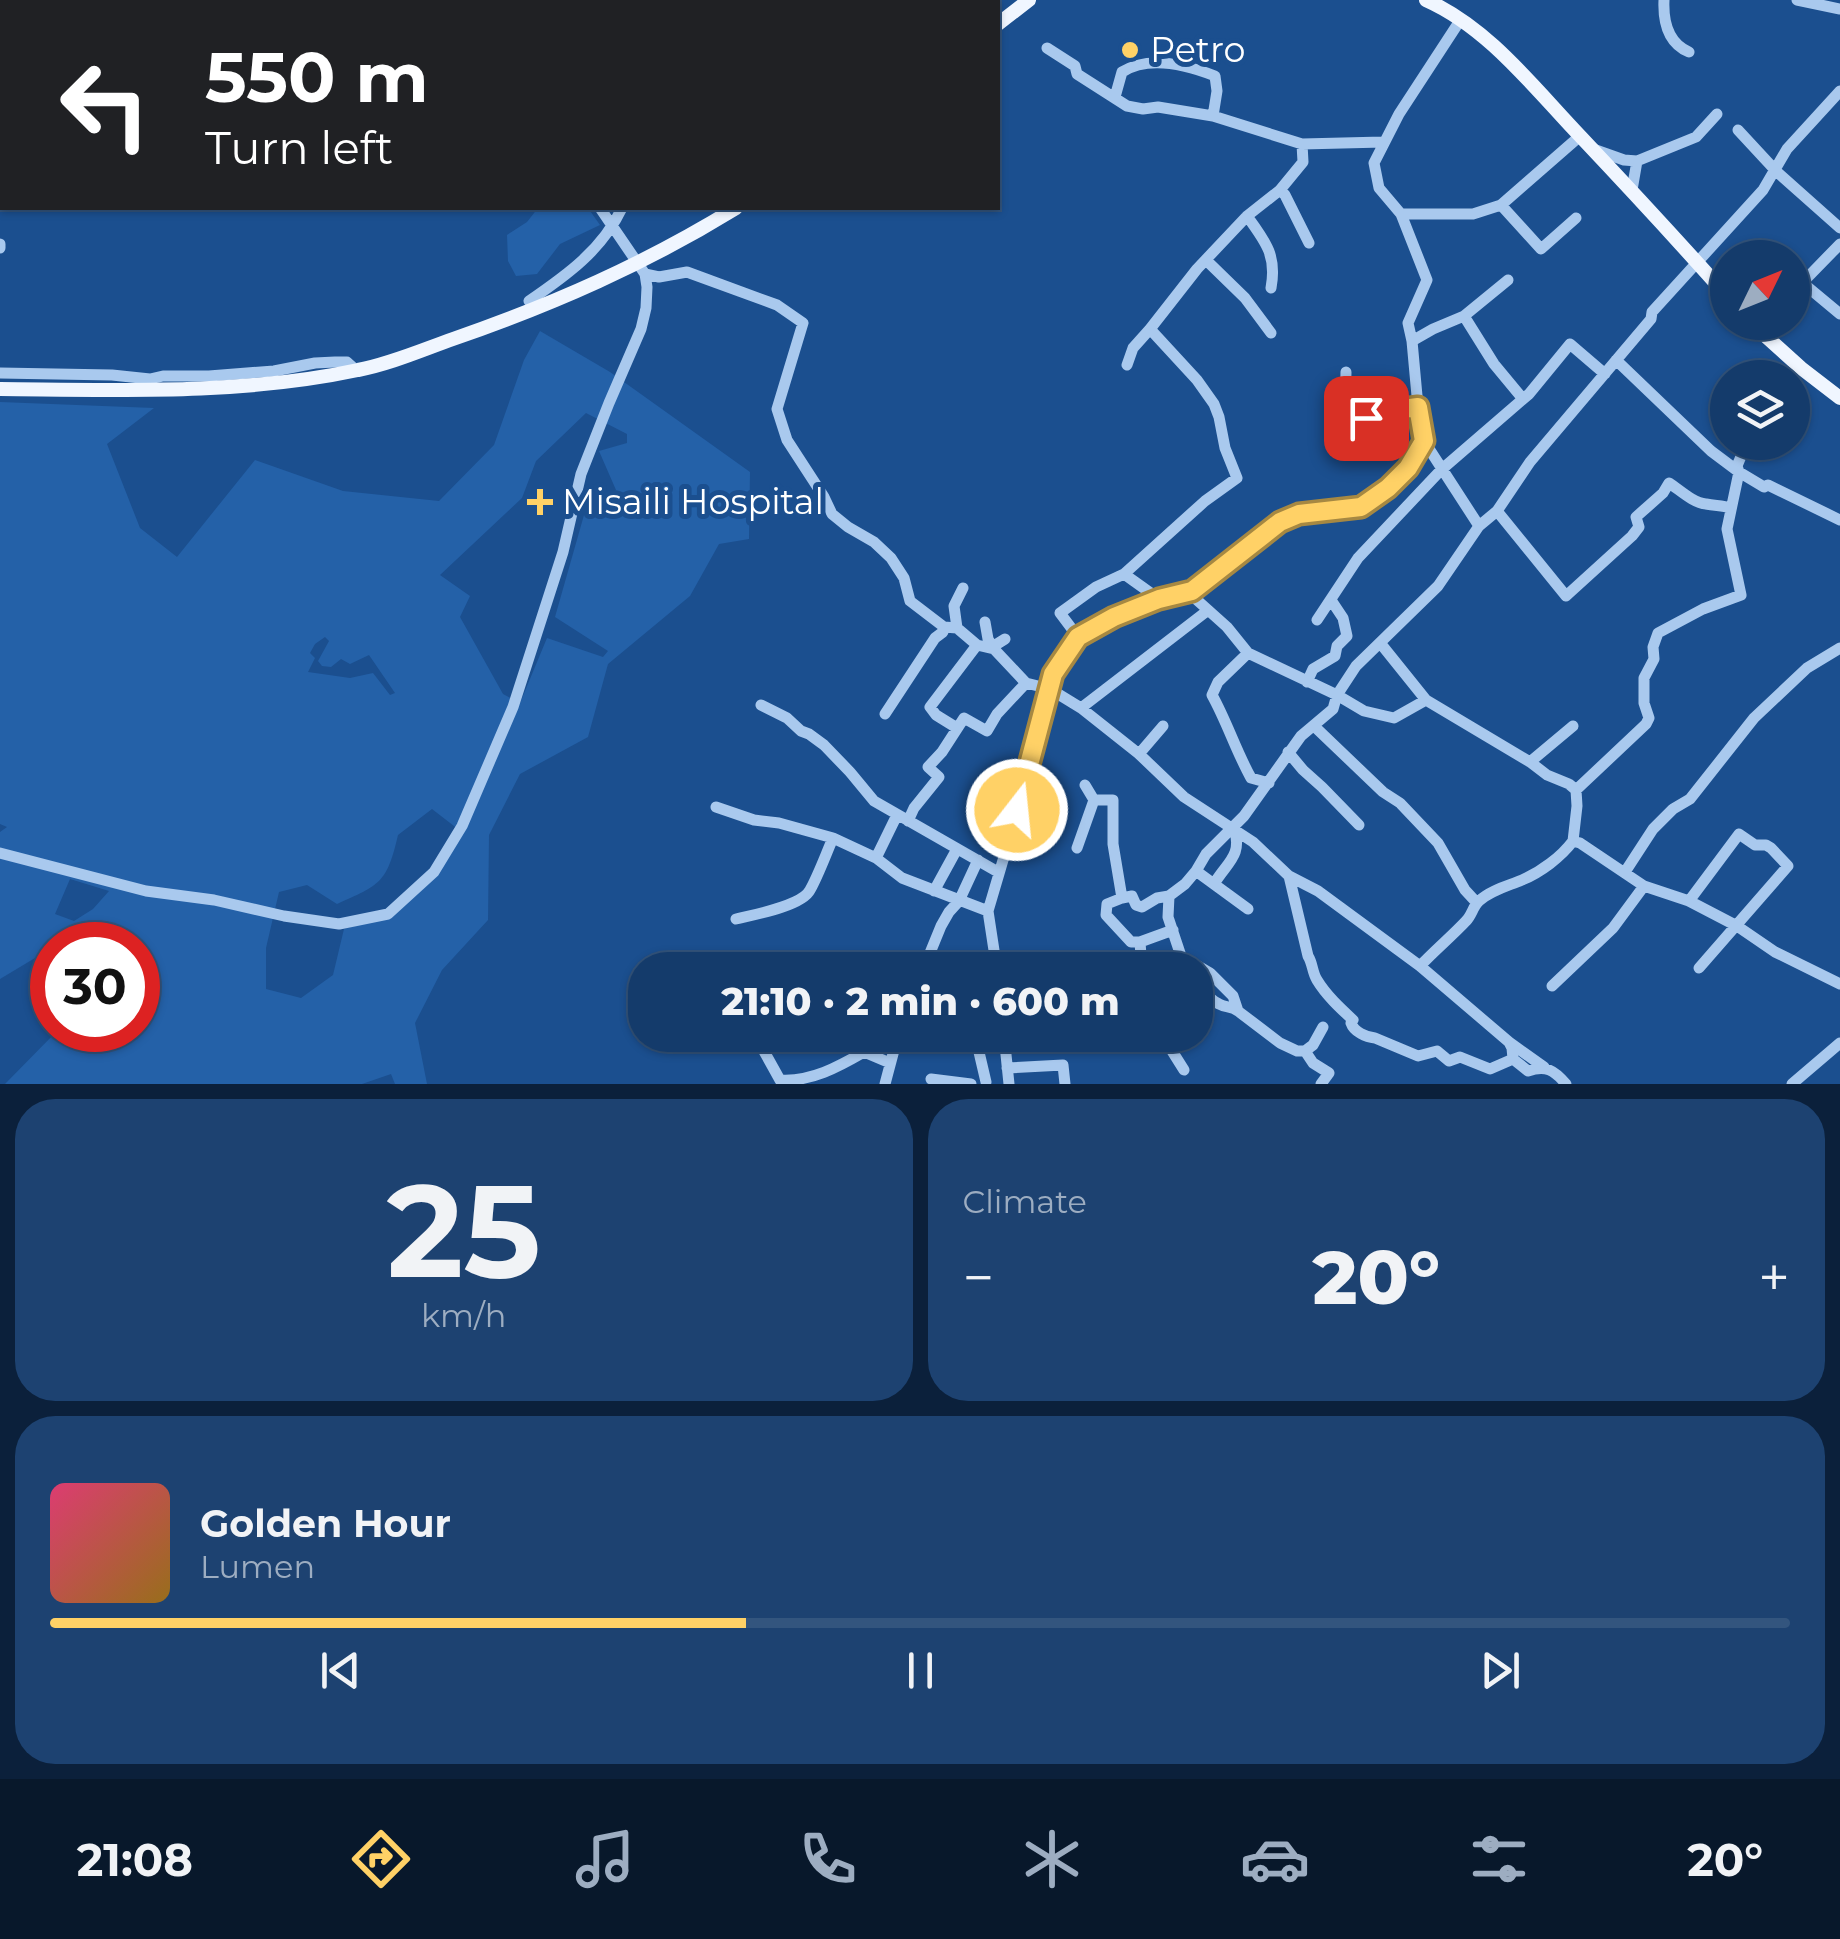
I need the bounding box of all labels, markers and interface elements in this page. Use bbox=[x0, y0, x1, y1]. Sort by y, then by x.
place label: Petro bbox=[1150, 28, 1246, 71]
text: 550 m bbox=[205, 34, 429, 120]
marker: Petro bbox=[1119, 39, 1141, 61]
icon: left bbox=[40, 40, 170, 170]
text: Turn left bbox=[205, 120, 393, 175]
north arrow bbox=[1710, 240, 1810, 340]
map controls bbox=[1710, 240, 1810, 460]
button: layers bbox=[1710, 360, 1810, 460]
pin bbox=[1324, 376, 1409, 461]
icon: arrive bbox=[1339, 391, 1394, 446]
place label: Misaili Hospital bbox=[562, 480, 824, 523]
marker: Misaili Hospital bbox=[527, 489, 553, 515]
position arrow bbox=[965, 758, 1069, 862]
speed limit sign: 30 bbox=[30, 922, 160, 1052]
text: 21:10 · 2 min · 600 m bbox=[721, 978, 1120, 1025]
text: 25 bbox=[387, 1151, 541, 1310]
text: Climate bbox=[963, 1182, 1087, 1221]
text: 20° bbox=[1312, 1231, 1440, 1323]
text: − bbox=[963, 1244, 994, 1311]
text: + bbox=[1758, 1244, 1790, 1311]
text: km/h bbox=[421, 1296, 506, 1335]
text: Golden Hour bbox=[200, 1500, 451, 1547]
text: Lumen bbox=[200, 1547, 315, 1586]
icon: previous bbox=[313, 1643, 368, 1698]
icon: pause bbox=[893, 1643, 948, 1698]
icon: next bbox=[1473, 1643, 1528, 1698]
icon: directions bbox=[346, 1824, 416, 1894]
icon: music bbox=[570, 1824, 640, 1894]
icon: phone bbox=[793, 1824, 863, 1894]
icon: climate bbox=[1017, 1824, 1087, 1894]
icon: car bbox=[1240, 1824, 1310, 1894]
icon: filters bbox=[1464, 1824, 1534, 1894]
text: 21:08 bbox=[77, 1832, 193, 1887]
text: 20° bbox=[1687, 1832, 1763, 1887]

